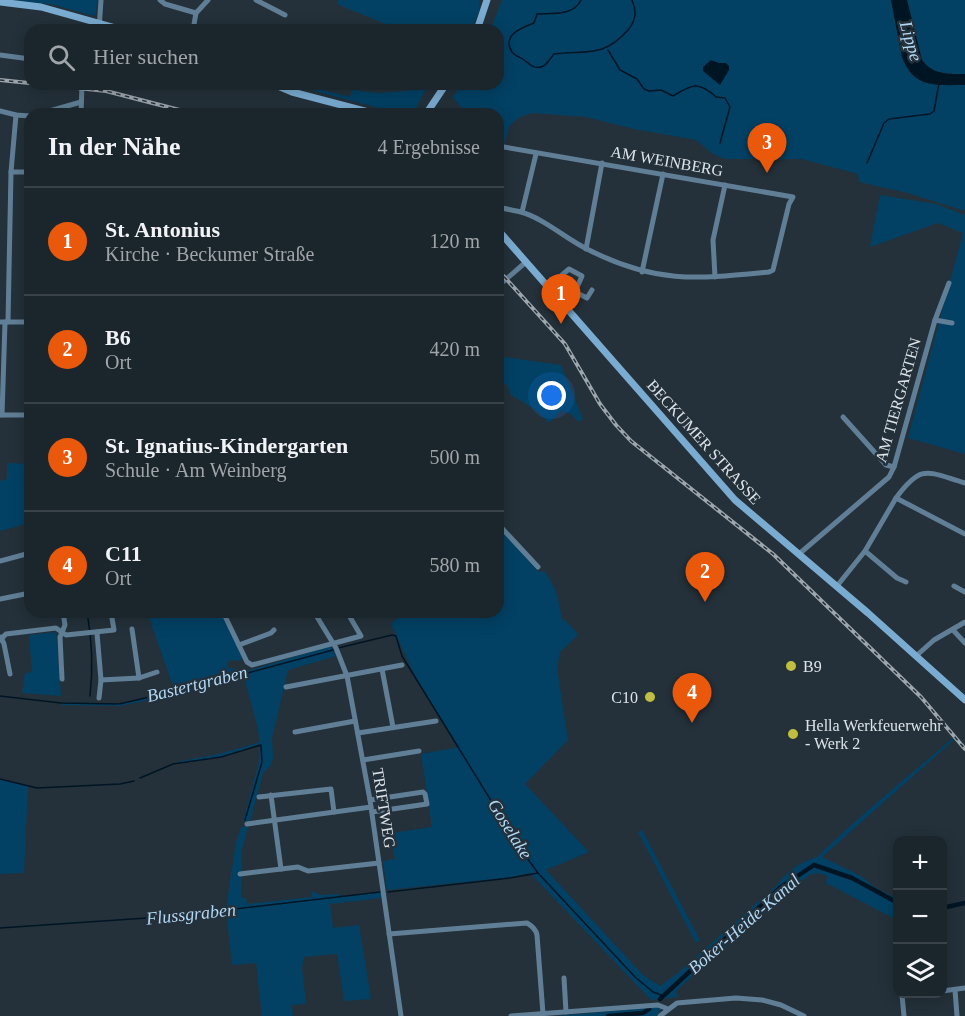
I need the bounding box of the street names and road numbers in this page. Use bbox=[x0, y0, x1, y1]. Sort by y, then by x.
street label: AM WEINBERG bbox=[609, 143, 725, 179]
street label: AM TIERGARTEN bbox=[872, 335, 924, 464]
street label: BECKUMER STRASSE bbox=[644, 376, 764, 508]
street label: TRIFTWEG bbox=[369, 767, 399, 850]

